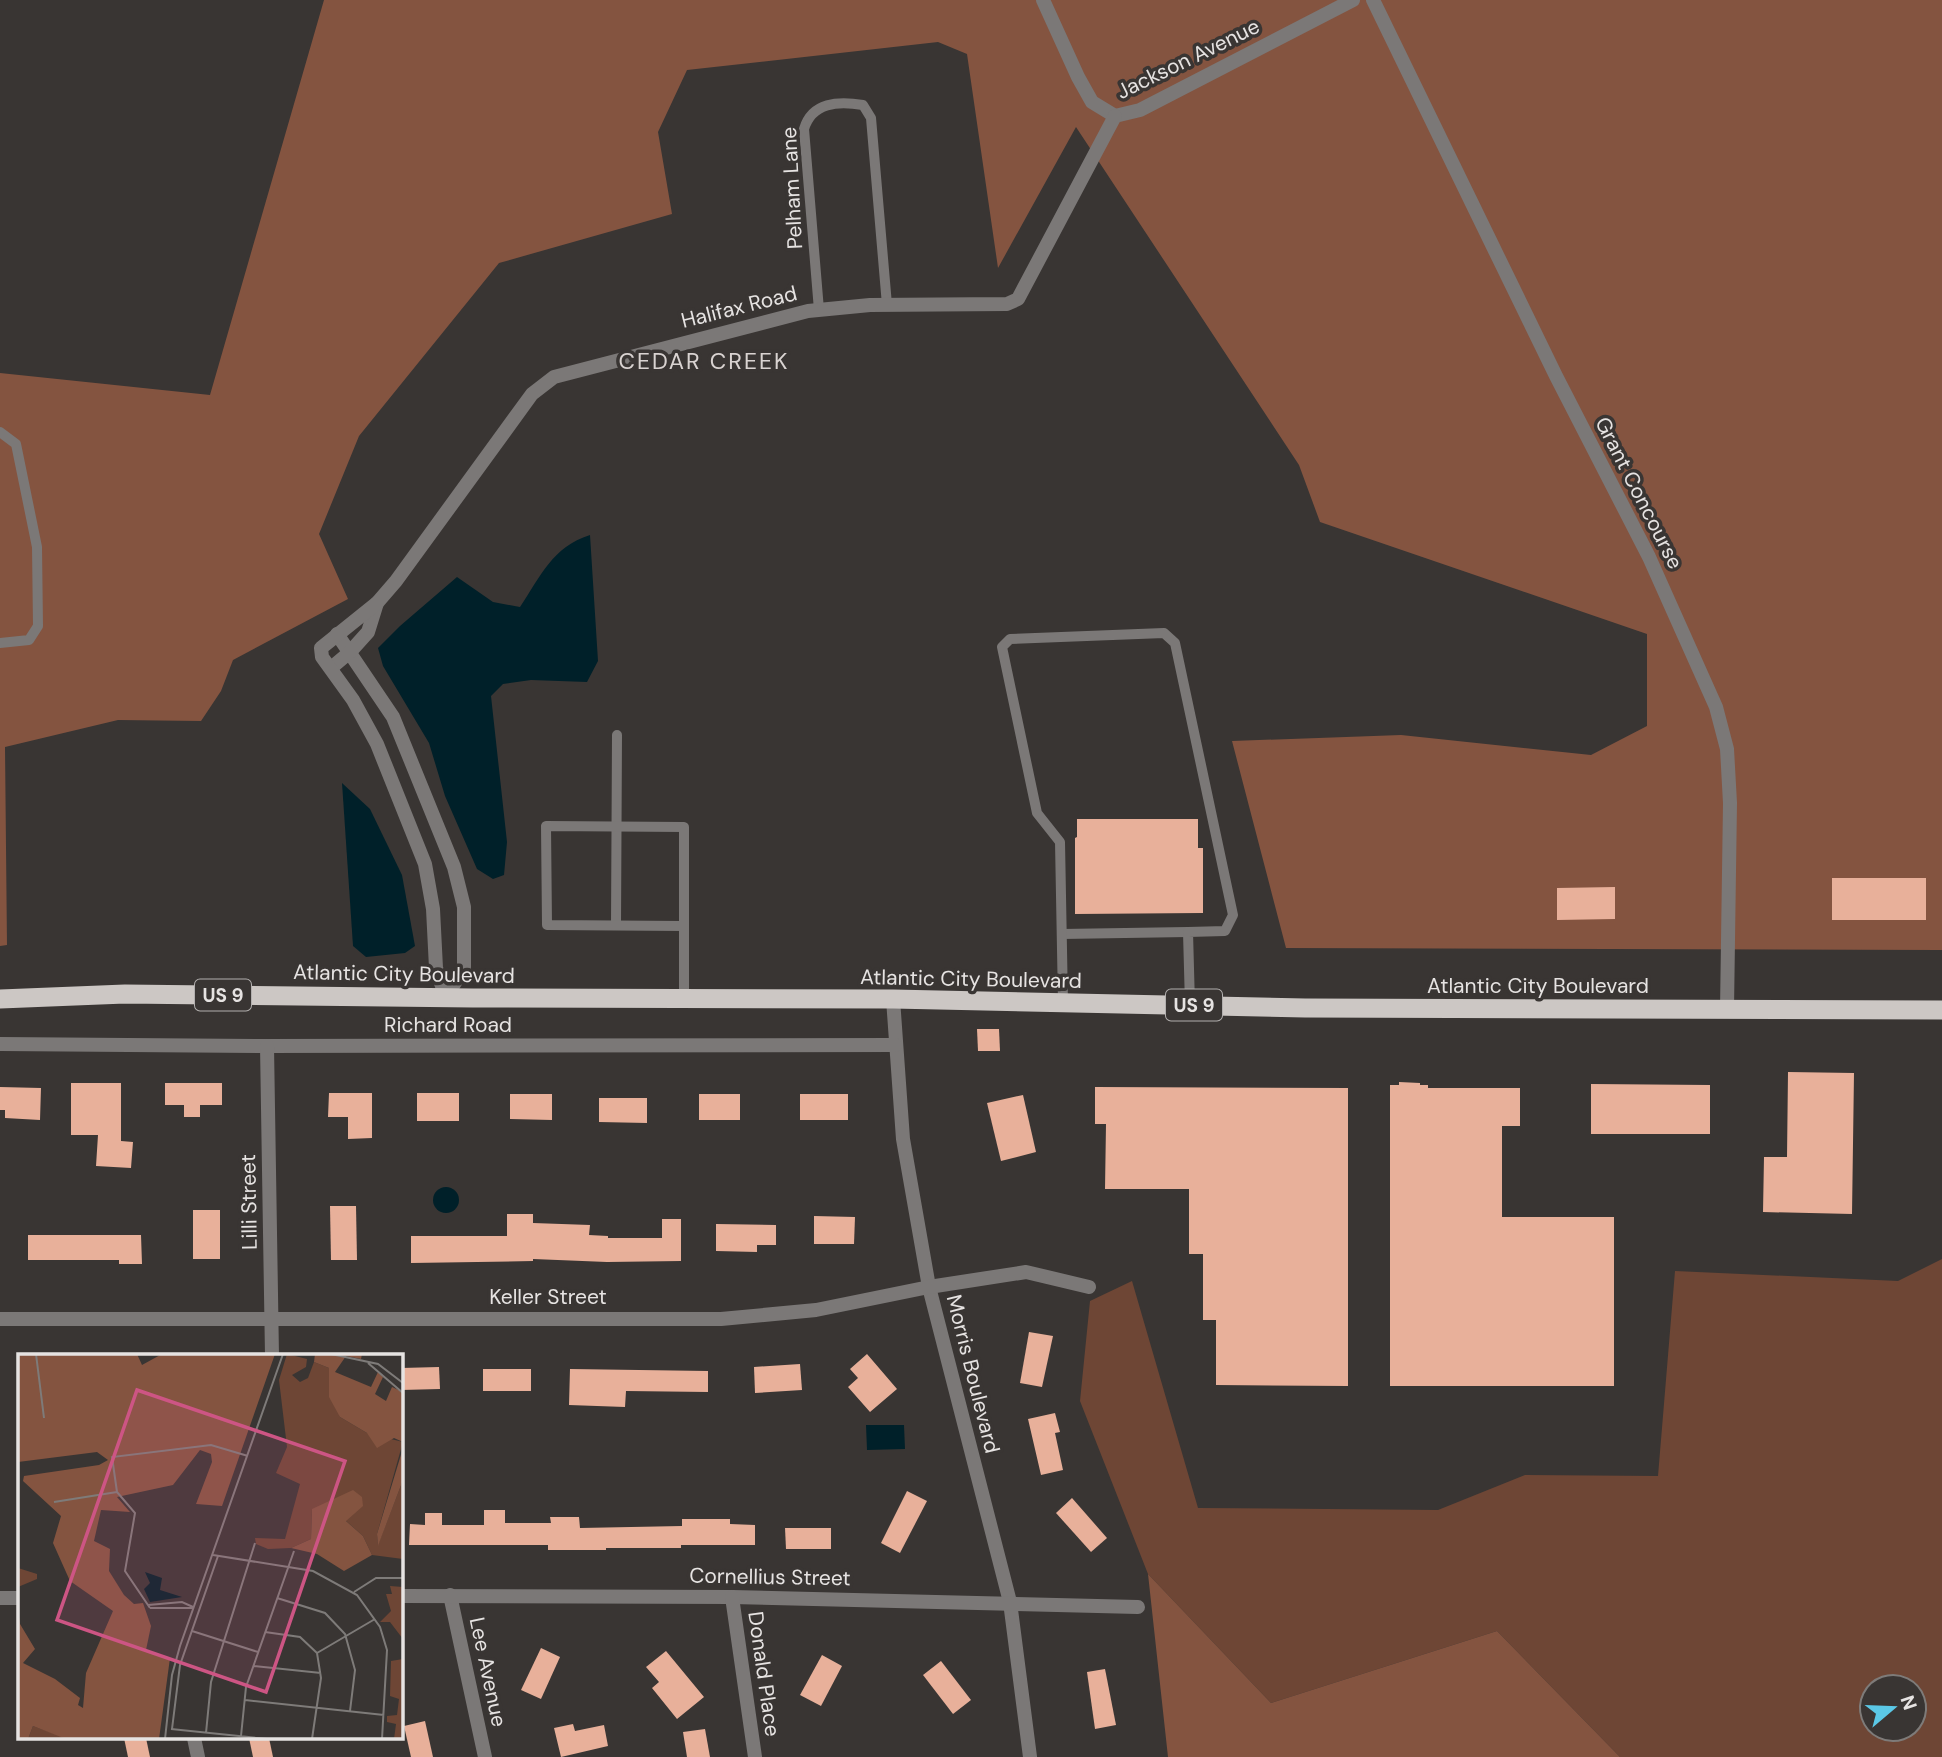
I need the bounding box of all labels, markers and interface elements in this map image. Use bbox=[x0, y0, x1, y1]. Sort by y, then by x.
street label: Jackson Avenue bbox=[1112, 12, 1264, 106]
street label: Pelham Lane bbox=[775, 126, 809, 250]
street label: Halifax Road bbox=[678, 279, 800, 335]
district label: CEDAR CREEK bbox=[619, 346, 789, 376]
street label: Grant Concourse bbox=[1589, 412, 1689, 574]
street label: Atlantic City Boulevard bbox=[293, 958, 515, 990]
street label: Atlantic City Boulevard bbox=[860, 963, 1082, 995]
street label: Atlantic City Boulevard bbox=[1427, 972, 1649, 1000]
road number: US 9 bbox=[195, 979, 251, 1010]
road number: US 9 bbox=[1166, 990, 1222, 1021]
street label: Richard Road bbox=[384, 1011, 512, 1039]
street label: Lilli Street bbox=[234, 1154, 264, 1250]
street label: Keller Street bbox=[489, 1283, 607, 1311]
street label: Morris Boulevard bbox=[940, 1292, 1006, 1456]
inset map bbox=[18, 1354, 402, 1740]
street label: Cornellius Street bbox=[689, 1562, 851, 1592]
street label: Donald Place bbox=[741, 1610, 787, 1738]
street label: Lee Avenue bbox=[463, 1615, 513, 1729]
north arrow bbox=[1858, 1673, 1928, 1743]
text: N bbox=[1895, 1692, 1923, 1713]

